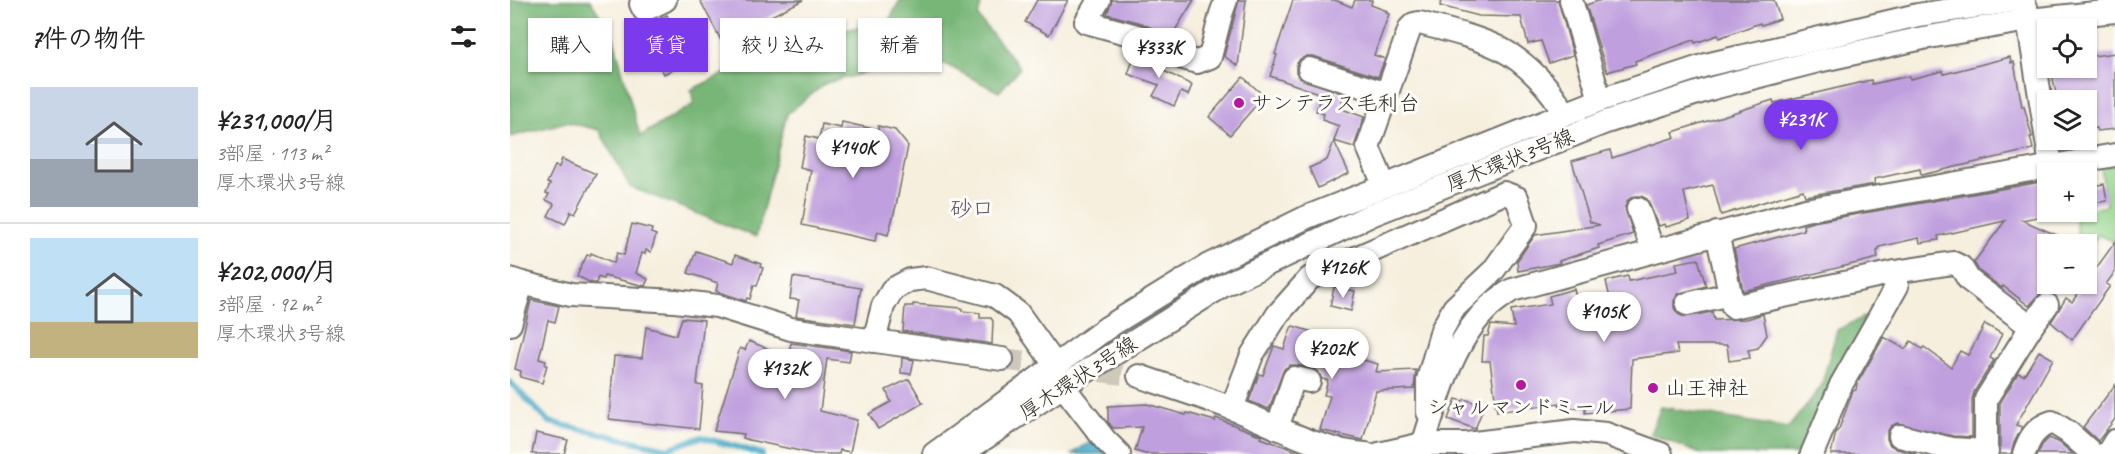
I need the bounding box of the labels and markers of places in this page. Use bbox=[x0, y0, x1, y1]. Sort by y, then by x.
pin: ¥333K bbox=[1117, 28, 1201, 79]
place label: サンテラス毛利台 bbox=[1251, 90, 1419, 116]
marker: サンテラス毛利台 bbox=[1232, 96, 1246, 110]
pin: ¥231K bbox=[1759, 100, 1843, 151]
pin: ¥140K bbox=[811, 128, 895, 179]
pin: ¥126K bbox=[1301, 248, 1385, 299]
pin: ¥105K bbox=[1562, 292, 1646, 343]
pin: ¥202K bbox=[1290, 329, 1374, 380]
pin: ¥132K bbox=[743, 349, 827, 400]
place label: 山王神社 bbox=[1665, 375, 1749, 401]
marker: シャルマンドミール bbox=[1514, 378, 1528, 392]
marker: 山王神社 bbox=[1646, 381, 1660, 395]
place label: シャルマンドミール bbox=[1427, 394, 1615, 420]

